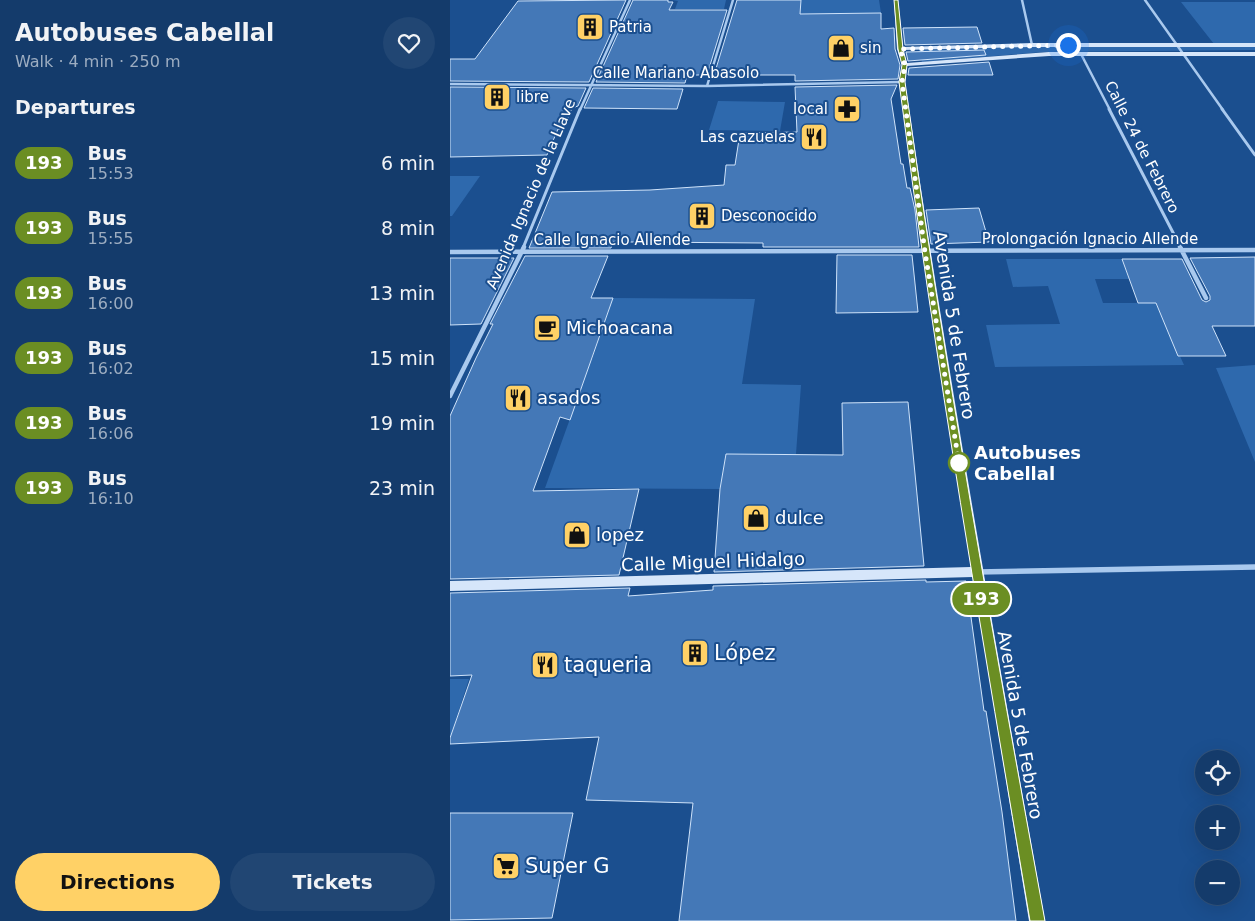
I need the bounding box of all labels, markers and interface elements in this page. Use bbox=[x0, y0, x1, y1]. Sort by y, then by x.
building icon: Patria bbox=[575, 12, 605, 42]
button: heart bbox=[383, 17, 435, 69]
place label: Patria bbox=[609, 18, 652, 36]
text: Autobuses Cabellal bbox=[15, 19, 274, 47]
shop icon: sin bbox=[826, 33, 856, 63]
your location bbox=[1056, 33, 1081, 58]
place label: sin bbox=[860, 39, 882, 57]
text: Walk · 4 min · 250 m bbox=[15, 52, 180, 71]
street label: Calle Mariano Abasolo bbox=[593, 64, 759, 82]
street label: Calle 24 de Febrero bbox=[1101, 78, 1183, 216]
building icon: libre bbox=[482, 82, 512, 112]
place label: libre bbox=[516, 88, 549, 106]
pharmacy icon: local bbox=[832, 94, 862, 124]
text: Departures bbox=[15, 96, 136, 118]
street label: Avenida Ignacio de la Llave bbox=[483, 96, 579, 292]
place label: local bbox=[793, 100, 828, 118]
restaurant icon: Las cazuelas bbox=[799, 122, 829, 152]
place label: Las cazuelas bbox=[700, 128, 795, 146]
text: Bus bbox=[88, 142, 127, 164]
text: 193 bbox=[25, 152, 63, 173]
text: 6 min bbox=[381, 152, 435, 174]
text: 15:53 bbox=[88, 164, 134, 183]
building icon: Desconocido bbox=[687, 201, 717, 231]
text: Bus bbox=[88, 207, 127, 229]
place label: Desconocido bbox=[721, 207, 817, 225]
text: 193 bbox=[25, 217, 63, 238]
text: 8 min bbox=[381, 217, 435, 239]
text: 15:55 bbox=[88, 229, 134, 248]
street label: Avenida 5 de Febrero bbox=[929, 229, 980, 421]
street label: Prolongación Ignacio Allende bbox=[982, 230, 1198, 248]
street label: Calle Ignacio Allende bbox=[533, 231, 691, 249]
text: Bus bbox=[88, 272, 127, 294]
text: 193 bbox=[25, 282, 63, 303]
text: 13 min bbox=[369, 282, 435, 304]
text: 16:00 bbox=[88, 294, 134, 313]
cafe icon: Michoacana bbox=[532, 313, 562, 343]
place label: Michoacana bbox=[566, 317, 673, 338]
text: Bus bbox=[88, 337, 127, 359]
text: 193 bbox=[25, 347, 63, 368]
text: 15 min bbox=[369, 347, 435, 369]
text: 16:02 bbox=[88, 359, 134, 378]
restaurant icon: asados bbox=[503, 383, 533, 413]
place label: asados bbox=[537, 387, 600, 408]
text: Bus bbox=[88, 402, 127, 424]
text: 193 bbox=[25, 412, 63, 433]
text: 19 min bbox=[369, 412, 435, 434]
text: 16:06 bbox=[88, 424, 134, 443]
place label: Autobuses Cabellal bbox=[974, 442, 1081, 484]
marker: Autobuses Cabellal bbox=[948, 452, 970, 474]
text: Bus bbox=[88, 467, 127, 489]
text: 193 bbox=[25, 477, 63, 498]
text: 23 min bbox=[369, 477, 435, 499]
text: 16:10 bbox=[88, 489, 134, 508]
shop icon: dulce bbox=[741, 503, 771, 533]
place label: dulce bbox=[775, 507, 824, 528]
shop icon: lopez bbox=[562, 520, 592, 550]
place label: lopez bbox=[596, 524, 644, 545]
street label: Calle Miguel Hidalgo bbox=[621, 548, 805, 575]
line badge: 193 bbox=[952, 583, 1010, 615]
text: 193 bbox=[962, 588, 1000, 609]
street label: Avenida 5 de Febrero bbox=[994, 629, 1047, 821]
building icon: López bbox=[680, 638, 710, 668]
place label: López bbox=[714, 641, 775, 665]
restaurant icon: taqueria bbox=[530, 650, 560, 680]
place label: taqueria bbox=[564, 653, 652, 677]
map controls bbox=[1195, 750, 1240, 905]
button: locate bbox=[1195, 750, 1240, 795]
button: + bbox=[1195, 805, 1240, 850]
supermarket icon: Super G bbox=[491, 851, 521, 881]
button: Directions bbox=[15, 853, 220, 911]
button: Tickets bbox=[230, 853, 435, 911]
place label: Super G bbox=[525, 854, 609, 878]
button: − bbox=[1195, 860, 1240, 905]

